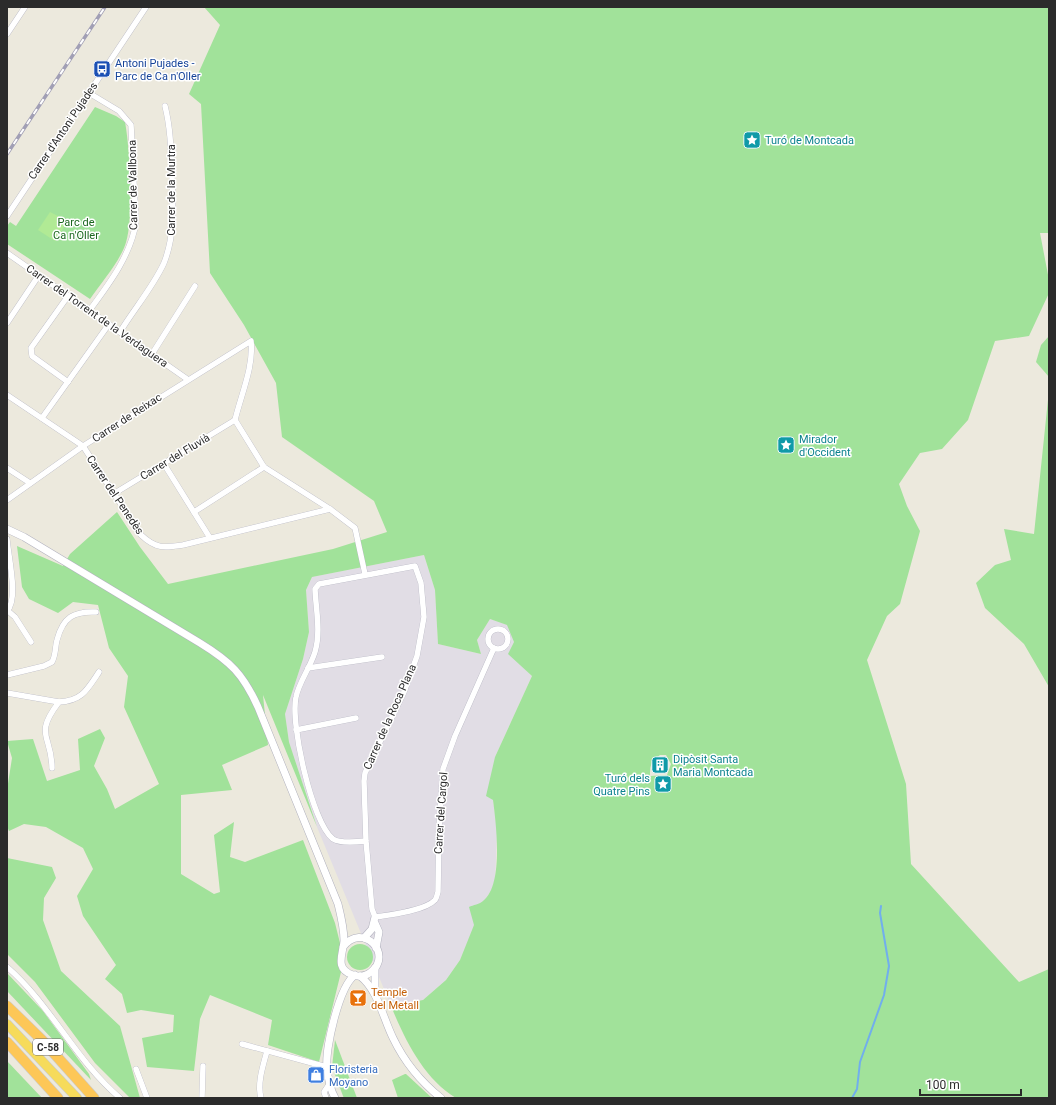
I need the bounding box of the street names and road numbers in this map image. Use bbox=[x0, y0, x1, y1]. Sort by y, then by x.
street label: Carrer d'Antoni Pujades bbox=[26, 80, 100, 182]
street label: Carrer de Vallbona bbox=[126, 140, 140, 230]
street label: Carrer de la Murtra bbox=[165, 144, 178, 236]
street label: Carrer del Torrent de la Verdaguera bbox=[24, 262, 170, 370]
street label: Carrer de Reixac bbox=[90, 391, 164, 445]
street label: Carrer del Fluvià bbox=[138, 431, 212, 483]
street label: Carrer del Penedès bbox=[84, 453, 146, 537]
street label: Carrer de la Roca Plana bbox=[361, 662, 419, 772]
street label: Carrer del Cargol bbox=[432, 772, 450, 854]
road number: C-58 bbox=[33, 1039, 63, 1055]

